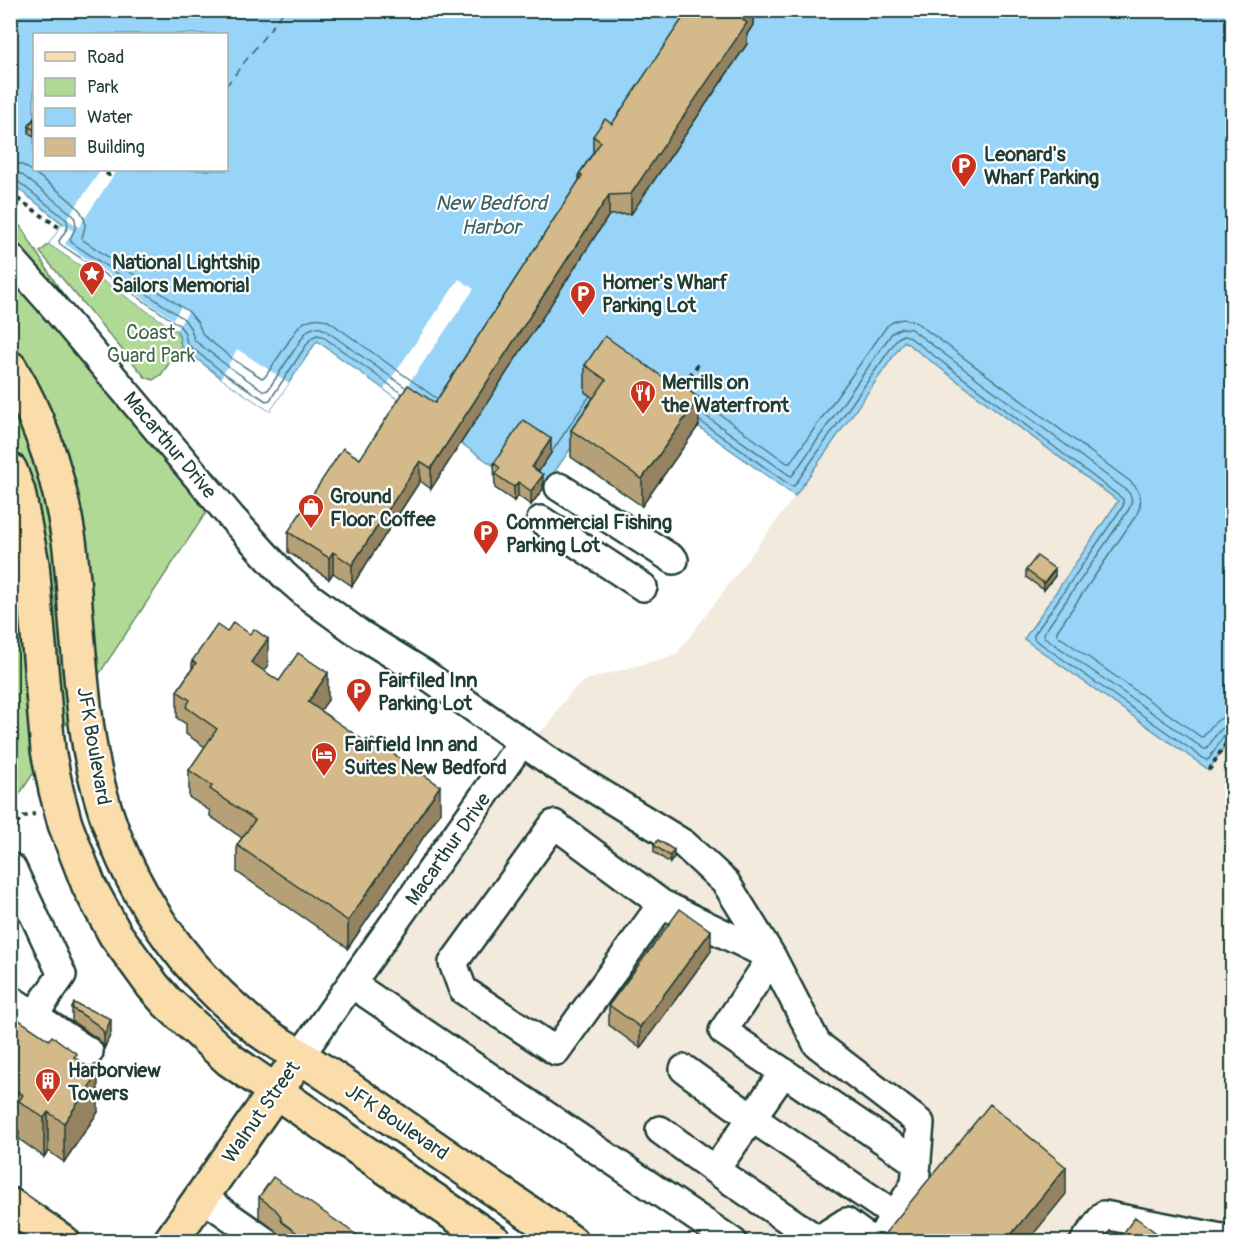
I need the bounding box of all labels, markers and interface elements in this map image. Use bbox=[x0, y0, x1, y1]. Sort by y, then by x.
legend bbox=[33, 33, 228, 171]
text: Road bbox=[87, 46, 124, 69]
text: Park bbox=[87, 76, 119, 99]
text: Water bbox=[87, 106, 133, 129]
text: Building bbox=[87, 136, 145, 159]
place label: Leonard's Wharf Parking bbox=[984, 142, 1099, 190]
parking icon: Leonard's Wharf Parking bbox=[949, 151, 979, 189]
water label: New Bedford Harbor bbox=[435, 190, 550, 241]
place label: National Lightship Sailors Memorial bbox=[112, 250, 261, 298]
place icon: National Lightship Sailors Memorial bbox=[77, 259, 107, 297]
place label: Homer's Wharf Parking Lot bbox=[602, 270, 729, 318]
parking icon: Homer's Wharf Parking Lot bbox=[568, 279, 598, 317]
park label: Coast Guard Park bbox=[107, 320, 196, 368]
place label: Merrills on the Waterfront bbox=[661, 370, 790, 418]
restaurant icon: Merrills on the Waterfront bbox=[628, 378, 658, 416]
street label: Macarthur Drive bbox=[118, 386, 222, 504]
place label: Ground Floor Coffee bbox=[330, 484, 437, 532]
shop icon: Ground Floor Coffee bbox=[296, 492, 326, 530]
place label: Commercial Fishing Parking Lot bbox=[506, 510, 672, 558]
parking icon: Commercial Fishing Parking Lot bbox=[471, 518, 501, 556]
place label: Fairfiled Inn Parking Lot bbox=[378, 668, 478, 716]
parking icon: Fairfiled Inn Parking Lot bbox=[344, 676, 374, 714]
street label: JFK Boulevard bbox=[71, 685, 117, 807]
place label: Fairfield Inn and Suites New Bedford bbox=[344, 732, 507, 780]
hotel icon: Fairfield Inn and Suites New Bedford bbox=[309, 740, 339, 778]
street label: Macarthur Drive bbox=[400, 788, 496, 910]
street label: Walnut Street bbox=[217, 1055, 306, 1168]
place label: Harborview Towers bbox=[67, 1058, 161, 1106]
building icon: Harborview Towers bbox=[33, 1066, 63, 1104]
street label: JFK Boulevard bbox=[340, 1078, 454, 1166]

